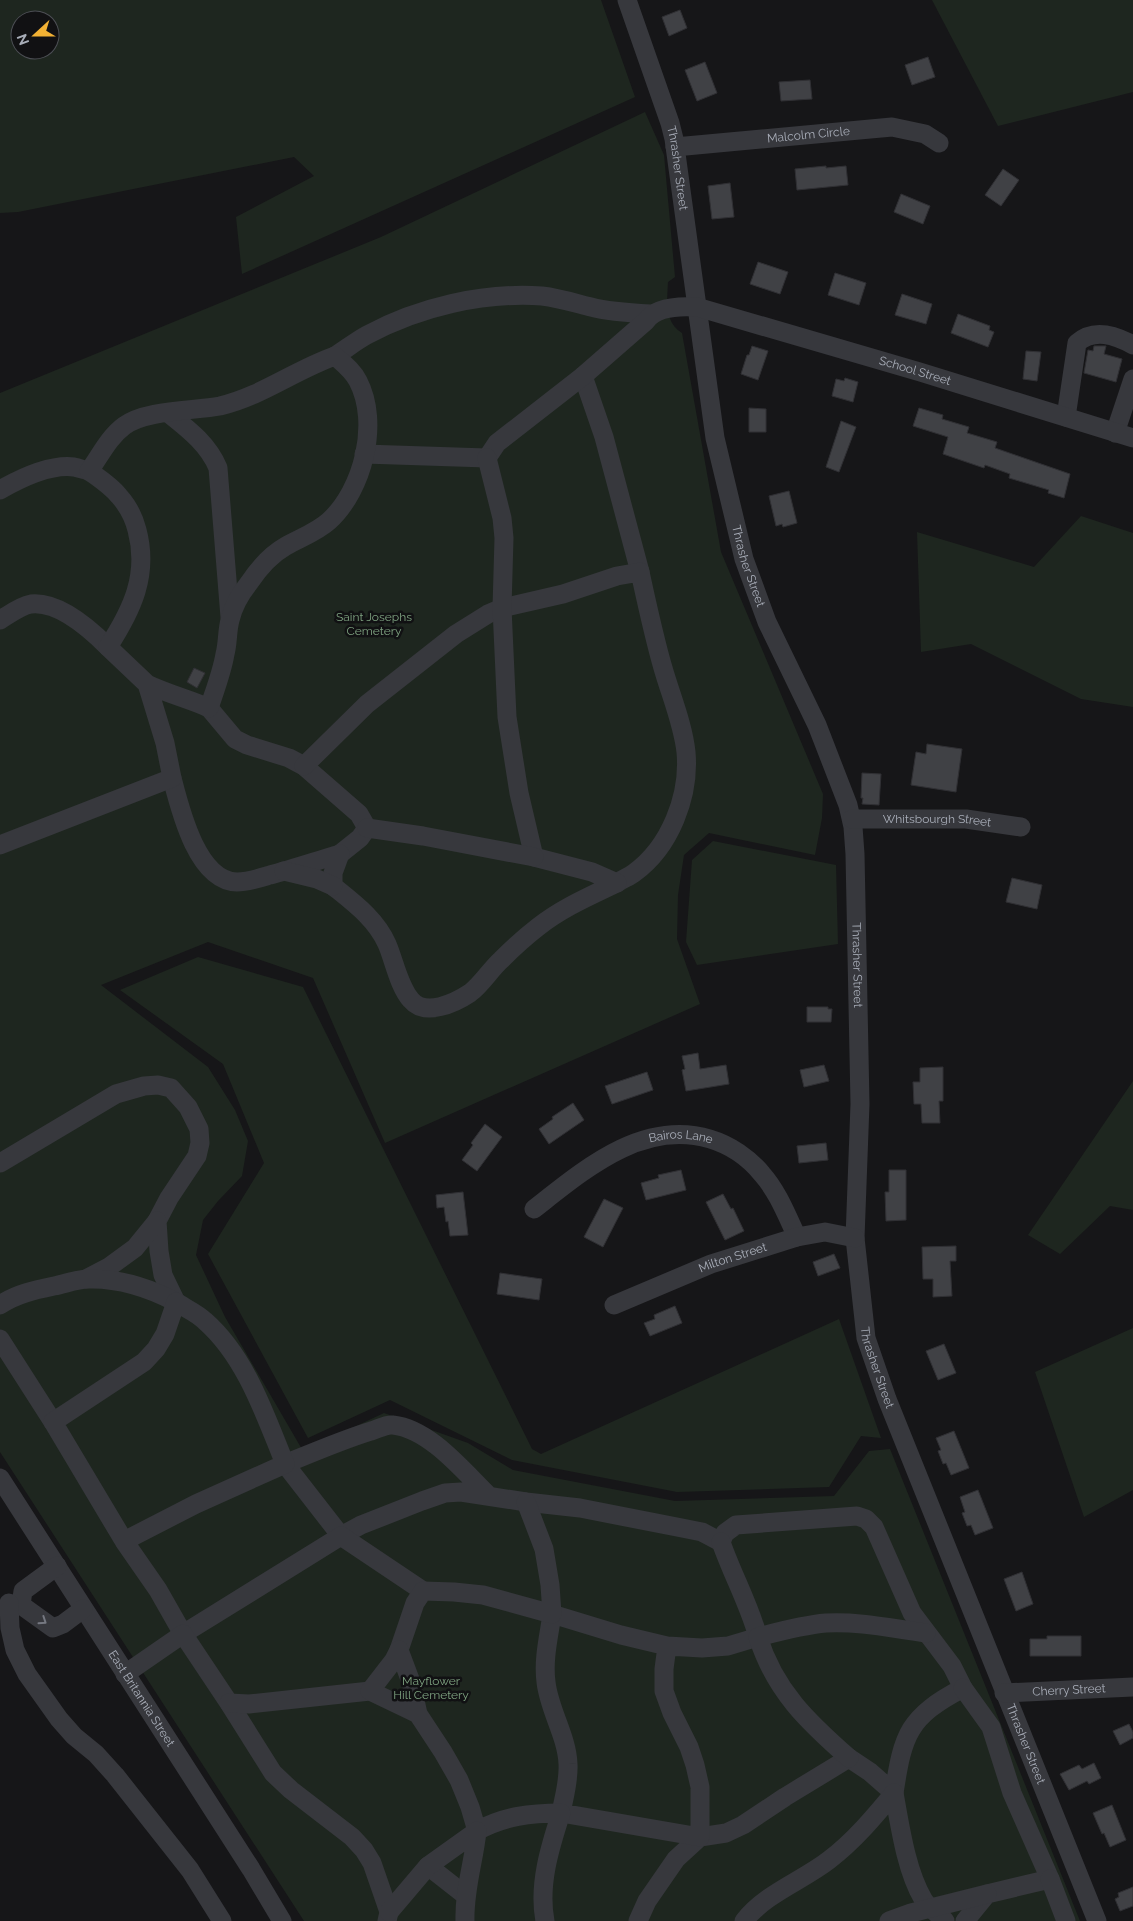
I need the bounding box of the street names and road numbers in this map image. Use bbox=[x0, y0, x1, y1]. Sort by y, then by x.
street label: Thrasher Street bbox=[664, 124, 691, 211]
street label: Malcolm Circle bbox=[766, 124, 850, 145]
street label: School Street bbox=[877, 353, 953, 388]
street label: Thrasher Street bbox=[729, 524, 768, 609]
street label: Whitsbourgh Street bbox=[883, 812, 992, 830]
street label: Thrasher Street bbox=[849, 922, 865, 1008]
street label: Bairos Lane bbox=[647, 1127, 715, 1147]
street label: Milton Street bbox=[697, 1240, 769, 1275]
street label: Thrasher Street bbox=[858, 1326, 897, 1410]
street label: East Britannia Street bbox=[105, 1648, 178, 1749]
street label: Cherry Street bbox=[1032, 1681, 1106, 1699]
street label: Thrasher Street bbox=[1003, 1702, 1048, 1786]

